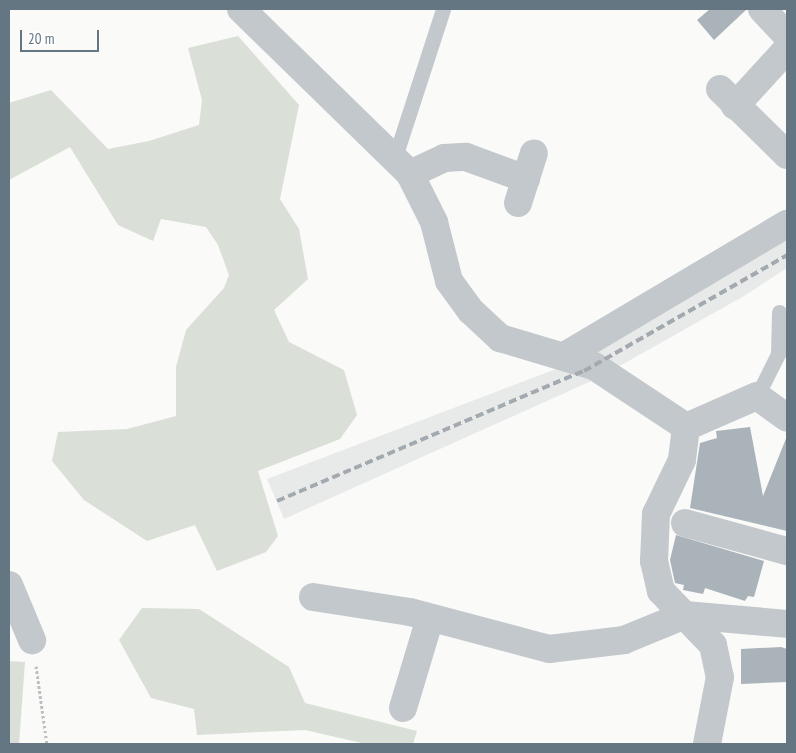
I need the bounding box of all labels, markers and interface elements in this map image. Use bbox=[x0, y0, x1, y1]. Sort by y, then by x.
scale bar bbox=[22, 20, 101, 52]
text: 20 m bbox=[28, 29, 54, 48]

